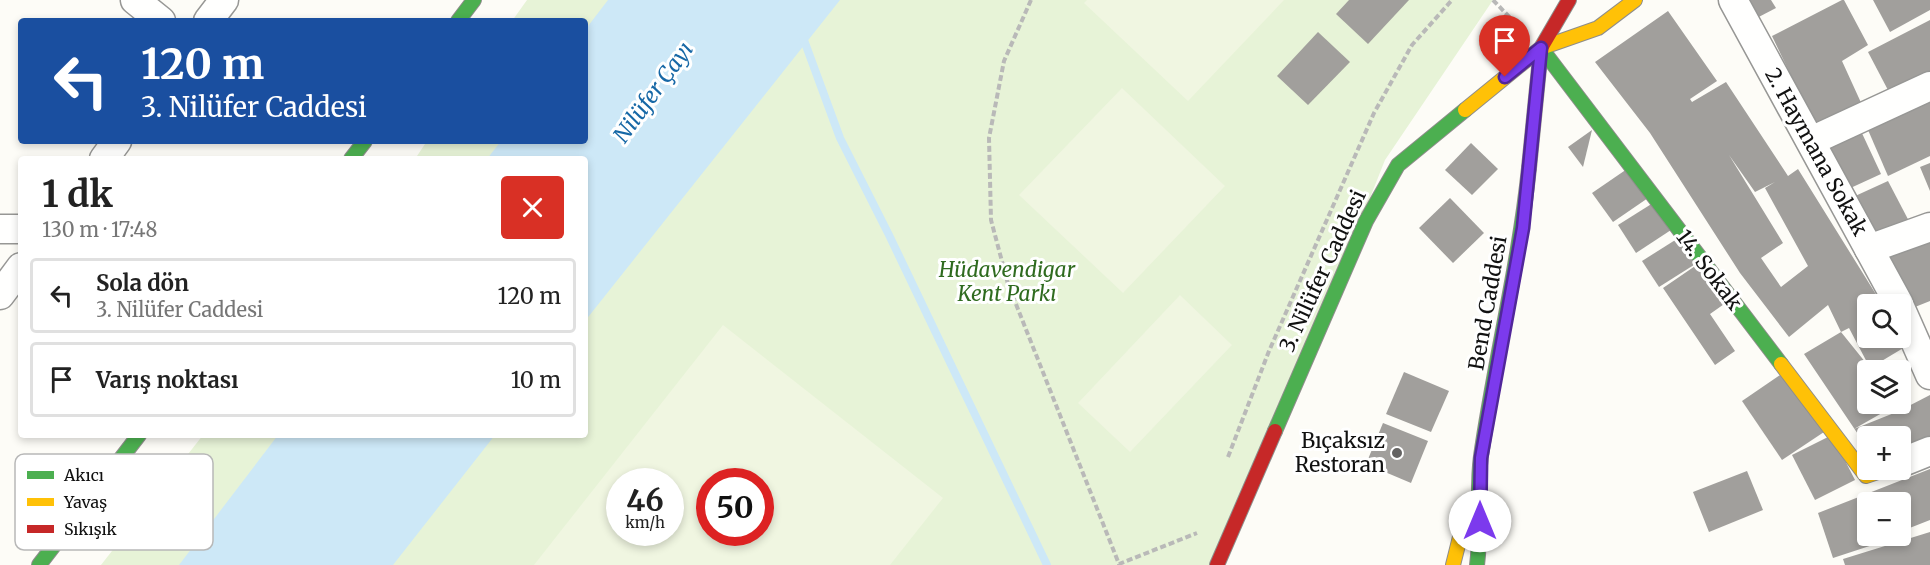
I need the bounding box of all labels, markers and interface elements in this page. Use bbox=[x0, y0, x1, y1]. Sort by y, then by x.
pin bbox=[1479, 15, 1530, 77]
icon: arrive bbox=[1488, 24, 1521, 57]
water label: Nilüfer Çayı bbox=[607, 36, 699, 148]
text: 120 m bbox=[141, 38, 264, 90]
icon: left bbox=[42, 42, 120, 120]
street label: 2. Haymana Sokak bbox=[1759, 63, 1874, 241]
text: 3. Nilüfer Caddesi bbox=[141, 90, 367, 124]
text: 1 dk bbox=[42, 172, 113, 217]
button: close bbox=[501, 176, 564, 239]
street label: 3. Nilüfer Caddesi bbox=[1273, 185, 1372, 356]
text: 130 m · 17:48 bbox=[42, 217, 157, 242]
street label: 14. Sokak bbox=[1670, 224, 1749, 316]
street label: Bend Caddesi bbox=[1462, 233, 1513, 372]
park label: Hüdavendigar Kent Parkı bbox=[938, 256, 1076, 307]
text: Sola dön bbox=[96, 269, 189, 297]
icon: left bbox=[45, 279, 78, 312]
text: 120 m bbox=[497, 282, 561, 310]
map controls bbox=[1857, 294, 1911, 546]
button: search bbox=[1857, 294, 1911, 348]
text: 3. Nilüfer Caddesi bbox=[96, 297, 263, 322]
button: layers bbox=[1857, 360, 1911, 414]
icon: arrive bbox=[45, 363, 78, 396]
text: Varış noktası bbox=[96, 366, 238, 394]
text: 10 m bbox=[511, 366, 561, 394]
button: + bbox=[1857, 426, 1911, 480]
place label: Bıçaksız Restoran bbox=[1295, 427, 1385, 478]
marker: Bıçaksız Restoran bbox=[1390, 446, 1404, 460]
legend bbox=[15, 454, 213, 550]
text: Akıcı bbox=[63, 465, 104, 485]
speed limit sign: 50 bbox=[696, 468, 774, 546]
text: 46 bbox=[626, 481, 664, 519]
position arrow bbox=[1448, 489, 1512, 553]
text: Yavaş bbox=[63, 492, 107, 512]
button: − bbox=[1857, 492, 1911, 546]
text: km/h bbox=[625, 513, 665, 532]
text: Sıkışık bbox=[64, 519, 118, 539]

